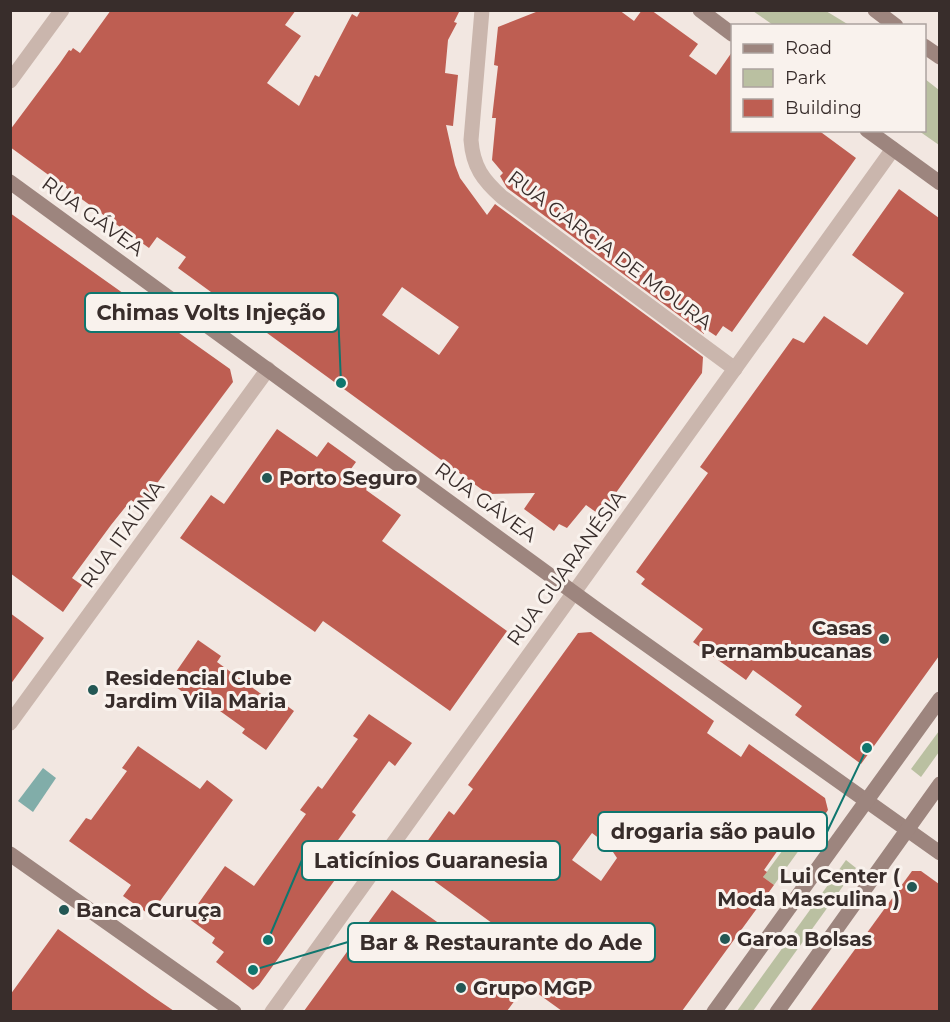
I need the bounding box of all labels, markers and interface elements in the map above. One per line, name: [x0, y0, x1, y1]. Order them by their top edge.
legend: [731, 24, 926, 132]
text: Road: [785, 37, 832, 59]
text: Park: [785, 67, 826, 89]
text: Building: [785, 97, 862, 119]
street label: RUA GARCIA DE MOURA: [503, 165, 717, 335]
street label: RUA GÁVEA: [37, 171, 149, 261]
callout: Chimas Volts Injeção: [85, 293, 338, 332]
text: Chimas Volts Injeção: [96, 300, 326, 325]
street label: RUA GÁVEA: [430, 457, 542, 547]
place label: Porto Seguro: [279, 466, 417, 490]
marker: Porto Seguro: [260, 471, 274, 485]
street label: RUA ITAÚNA: [75, 475, 169, 592]
street label: RUA GUARANÉSIA: [502, 485, 631, 650]
place label: Casas Pernambucanas: [701, 616, 872, 663]
marker: Casas Pernambucanas: [877, 632, 891, 646]
place label: Residencial Clube Jardim Vila Maria: [104, 666, 292, 713]
marker: Residencial Clube Jardim Vila Maria: [86, 683, 100, 697]
callout: drogaria são paulo: [598, 812, 827, 851]
text: drogaria são paulo: [611, 819, 816, 844]
callout: Laticínios Guaranesia: [302, 841, 560, 880]
text: Laticínios Guaranesia: [314, 848, 548, 873]
place label: Lui Center ( Moda Masculina ): [717, 864, 900, 911]
marker: Lui Center ( Moda Masculina ): [905, 880, 919, 894]
place label: Banca Curuça: [76, 898, 222, 922]
marker: Banca Curuça: [57, 903, 71, 917]
callout: Bar & Restaurante do Ade: [348, 923, 655, 962]
place label: Garoa Bolsas: [737, 927, 873, 951]
text: Bar & Restaurante do Ade: [360, 930, 642, 955]
marker: Garoa Bolsas: [718, 932, 732, 946]
place label: Grupo MGP: [473, 976, 593, 1000]
marker: Grupo MGP: [454, 981, 468, 995]

